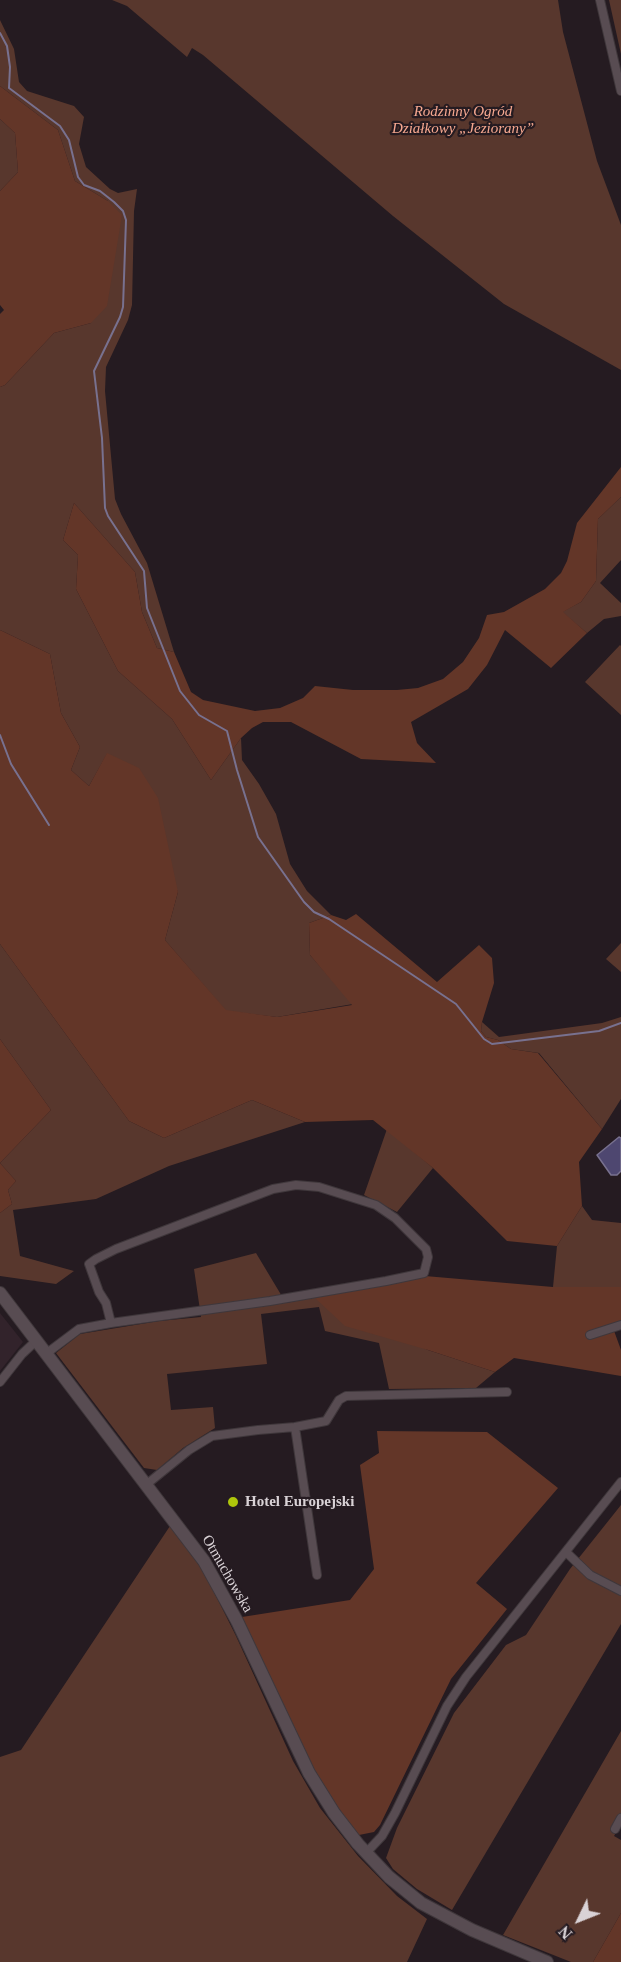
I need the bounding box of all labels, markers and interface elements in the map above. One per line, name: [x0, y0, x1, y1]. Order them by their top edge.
park label: Rodzinny Ogród Działkowy „Jeziorany”: [392, 103, 534, 138]
place label: Hotel Europejski: [245, 1493, 354, 1511]
marker: Hotel Europejski: [226, 1495, 240, 1509]
street label: Otmuchowska: [198, 1532, 256, 1616]
north arrow: [549, 1890, 609, 1950]
text: N: [555, 1923, 576, 1943]

